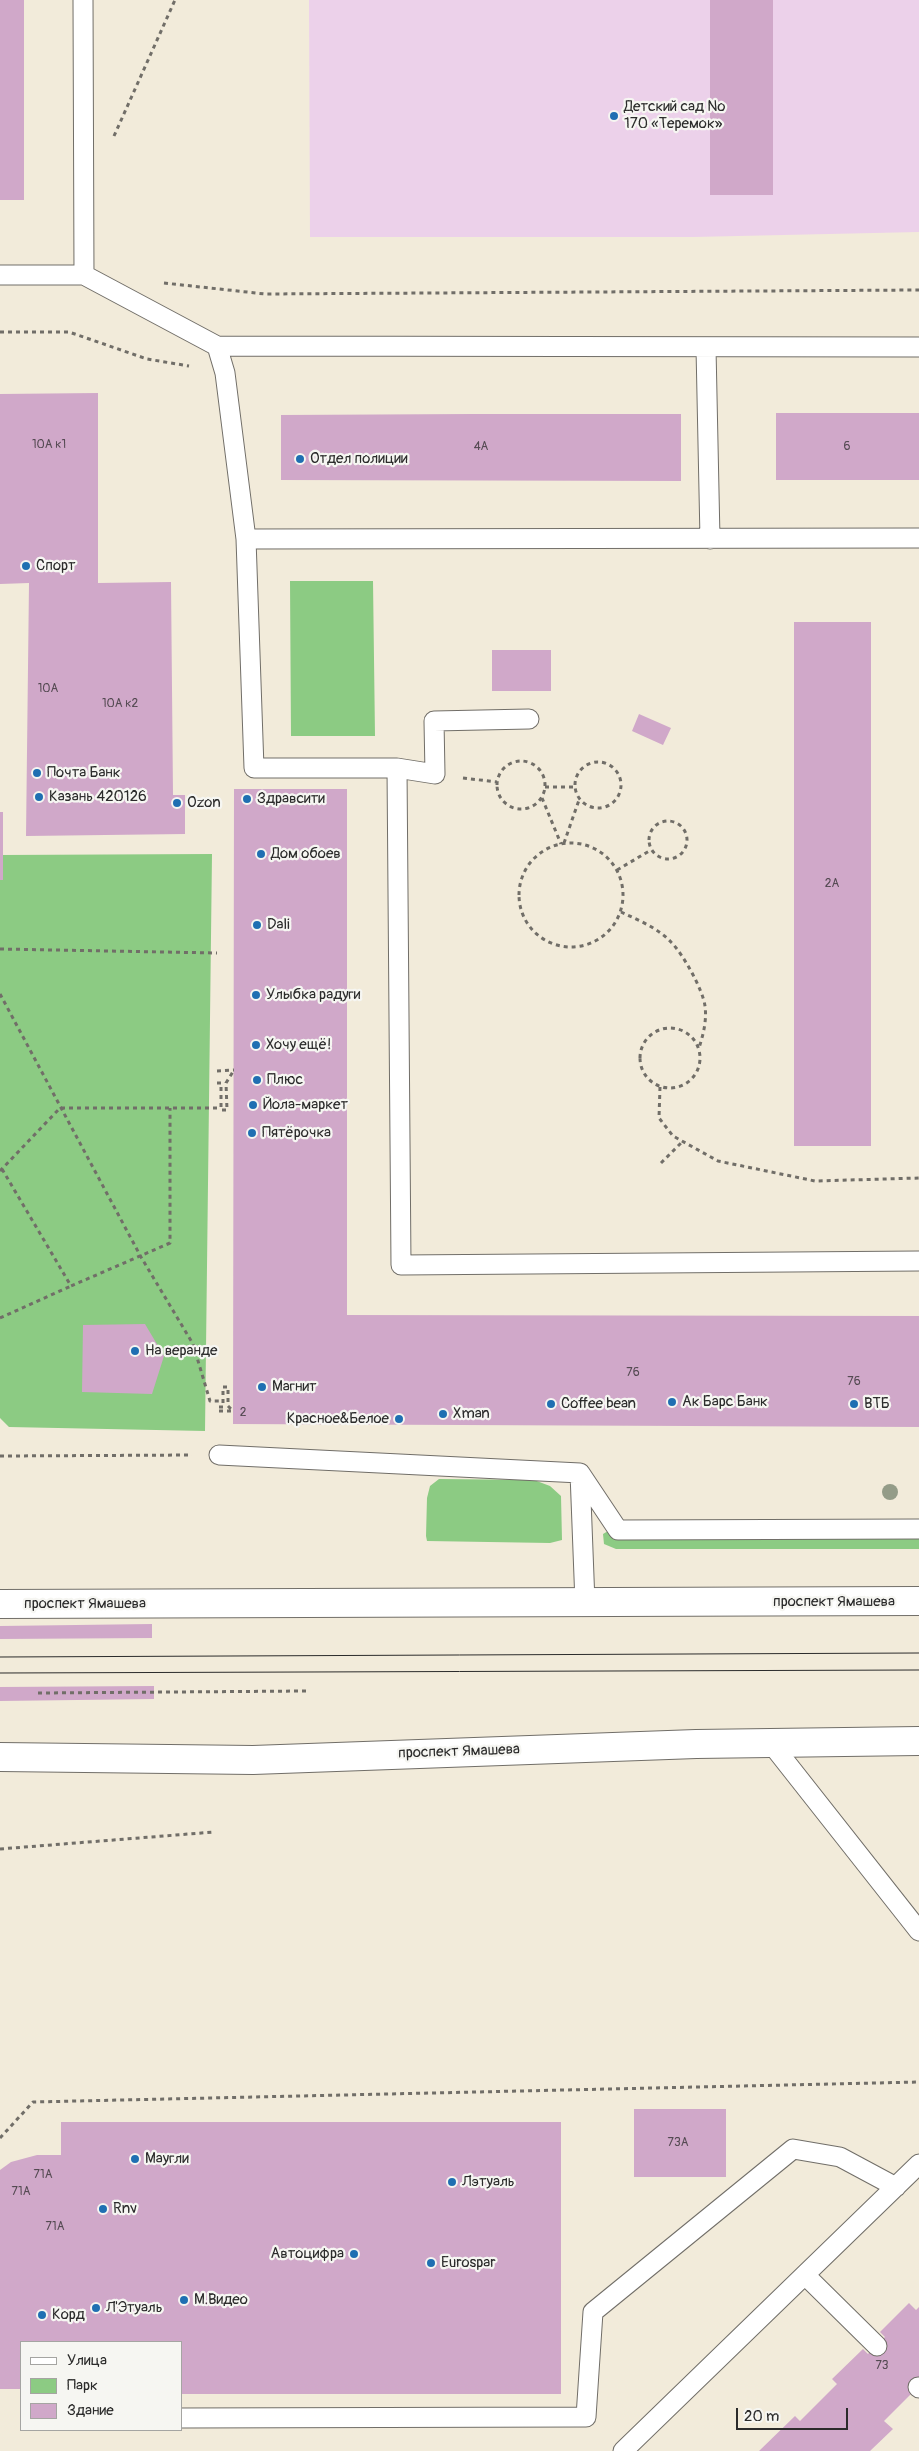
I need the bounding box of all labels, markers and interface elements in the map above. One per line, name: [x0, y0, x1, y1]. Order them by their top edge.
place label: Детский сад № 170 «Теремок»: [624, 98, 725, 133]
marker: Детский сад № 170 «Теремок»: [608, 110, 620, 122]
house number: 10А к1: [32, 438, 66, 452]
house number: 4А: [474, 440, 488, 454]
house number: 6: [844, 440, 850, 454]
place label: Отдел полиции: [310, 450, 408, 468]
marker: Отдел полиции: [294, 453, 306, 465]
place label: Спорт: [36, 557, 76, 575]
marker: Спорт: [20, 560, 32, 572]
house number: 10А: [38, 682, 58, 696]
house number: 10А к2: [102, 697, 138, 711]
place label: Почта Банк: [47, 764, 121, 782]
marker: Почта Банк: [31, 767, 43, 779]
place label: Казань 420126: [49, 788, 147, 806]
place label: Здравсити: [257, 790, 325, 808]
marker: Казань 420126: [33, 791, 45, 803]
marker: Здравсити: [241, 793, 253, 805]
place label: Ozon: [187, 794, 221, 812]
marker: Ozon: [171, 797, 183, 809]
place label: Дом обоев: [271, 845, 341, 863]
marker: Дом обоев: [255, 848, 267, 860]
house number: 2А: [825, 877, 839, 891]
place label: Dali: [267, 916, 290, 934]
marker: Dali: [251, 919, 263, 931]
place label: Улыбка радуги: [266, 986, 360, 1004]
marker: Улыбка радуги: [250, 989, 262, 1001]
place label: Хочу ещё!: [266, 1036, 331, 1054]
marker: Хочу ещё!: [250, 1039, 262, 1051]
place label: Плюс: [267, 1071, 303, 1089]
marker: Плюс: [251, 1074, 263, 1086]
place label: Йола-маркет: [263, 1096, 348, 1114]
marker: Йола-маркет: [247, 1099, 259, 1111]
place label: Пятёрочка: [262, 1124, 331, 1142]
marker: Пятёрочка: [246, 1127, 258, 1139]
place label: На веранде: [145, 1342, 217, 1360]
marker: На веранде: [129, 1345, 141, 1357]
house number: 76: [626, 1366, 640, 1380]
house number: 76: [847, 1375, 861, 1389]
place label: Магнит: [272, 1378, 317, 1396]
marker: Магнит: [256, 1381, 268, 1393]
place label: Ак Барс Банк: [682, 1393, 768, 1411]
place label: Coffee bean: [561, 1395, 636, 1413]
place label: ВТБ: [864, 1395, 890, 1413]
marker: Ак Барс Банк: [666, 1396, 678, 1408]
marker: Coffee bean: [545, 1398, 557, 1410]
marker: ВТБ: [848, 1398, 860, 1410]
place label: Xman: [453, 1405, 490, 1423]
house number: 2: [240, 1406, 246, 1420]
marker: Xman: [437, 1408, 449, 1420]
place label: Красное&Белое: [287, 1410, 389, 1428]
marker: Красное&Белое: [393, 1413, 405, 1425]
street label: проспект Ямашева: [773, 1593, 895, 1611]
street label: проспект Ямашева: [24, 1595, 146, 1613]
street label: проспект Ямашева: [398, 1741, 520, 1763]
house number: 73А: [668, 2136, 688, 2150]
place label: Маугли: [145, 2150, 189, 2168]
marker: Маугли: [129, 2153, 141, 2165]
house number: 71А: [34, 2168, 52, 2182]
place label: Лэтуаль: [462, 2173, 515, 2191]
marker: Лэтуаль: [446, 2176, 458, 2188]
house number: 71А: [12, 2185, 30, 2199]
place label: Rnv: [113, 2200, 137, 2218]
marker: Rnv: [97, 2203, 109, 2215]
house number: 71А: [46, 2220, 64, 2234]
place label: Автоцифра: [271, 2245, 344, 2263]
marker: Автоцифра: [348, 2248, 360, 2260]
place label: Eurospar: [441, 2254, 496, 2272]
marker: Eurospar: [425, 2257, 437, 2269]
place label: М.Видео: [194, 2291, 248, 2309]
marker: М.Видео: [178, 2294, 190, 2306]
place label: Л'Этуаль: [106, 2299, 163, 2317]
marker: Л'Этуаль: [90, 2302, 102, 2314]
place label: Корд: [52, 2306, 85, 2324]
marker: Корд: [36, 2309, 48, 2321]
legend: [20, 2341, 182, 2431]
text: Улица: [67, 2351, 107, 2370]
house number: 73: [875, 2359, 889, 2373]
text: Парк: [67, 2376, 98, 2395]
scale bar: [739, 2398, 852, 2430]
text: Здание: [67, 2401, 114, 2420]
text: 20 m: [744, 2407, 779, 2426]

